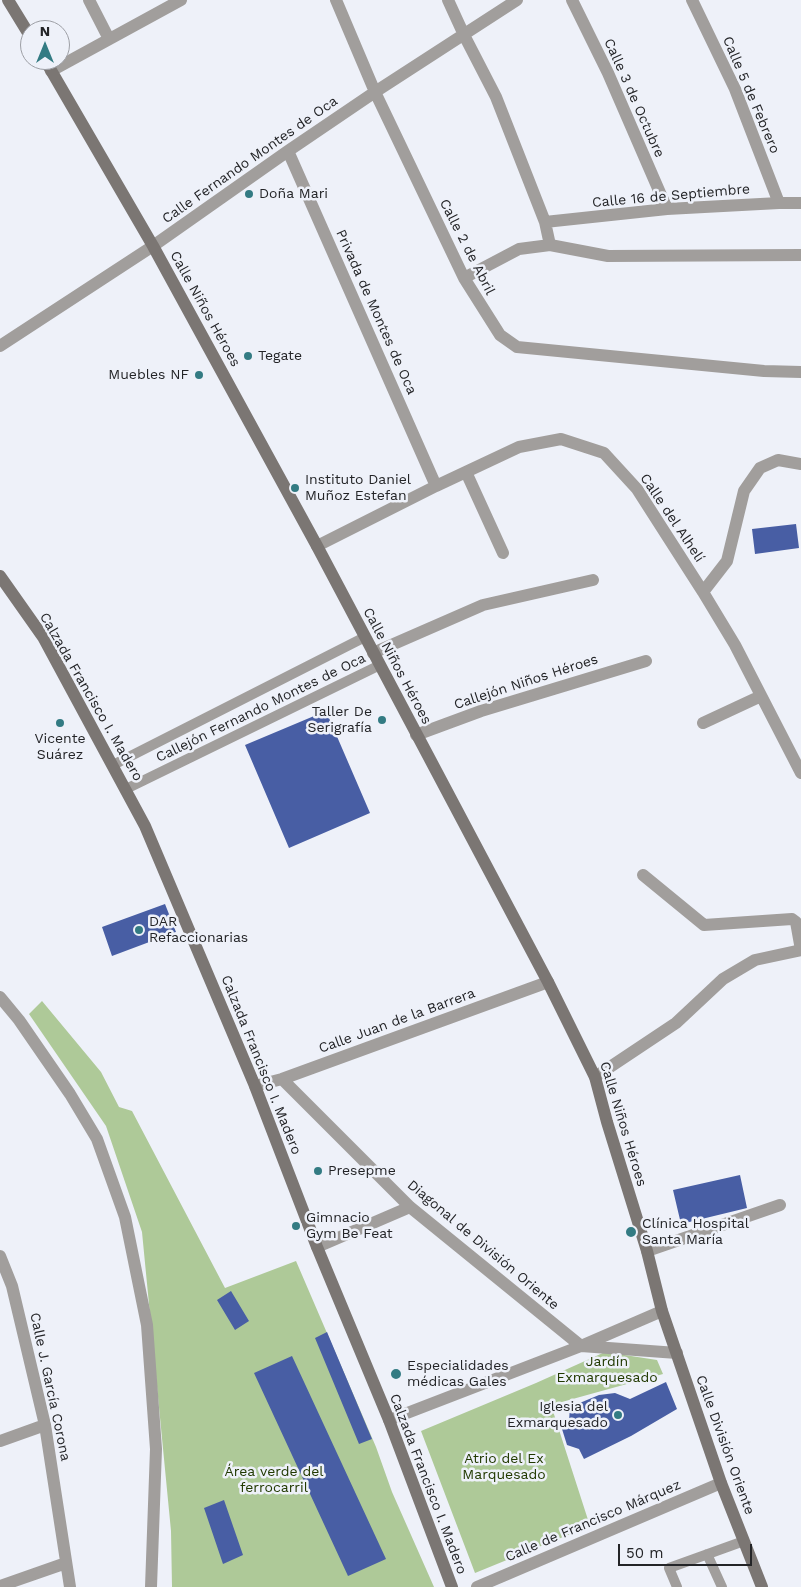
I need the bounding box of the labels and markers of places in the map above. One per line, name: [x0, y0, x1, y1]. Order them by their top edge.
place label: Doña Mari: [259, 186, 328, 202]
marker: Doña Mari: [243, 188, 255, 200]
place label: Tegate: [258, 348, 302, 364]
marker: Tegate: [242, 350, 254, 362]
place label: Muebles NF: [108, 367, 189, 383]
marker: Muebles NF: [193, 369, 205, 381]
place label: Instituto Daniel Muñoz Estefan: [305, 472, 411, 504]
marker: Instituto Daniel Muñoz Estefan: [289, 482, 301, 494]
place label: Taller De Serigrafía: [308, 704, 372, 736]
marker: Taller De Serigrafía: [376, 714, 388, 726]
marker: Vicente Suárez: [54, 717, 66, 729]
place label: Vicente Suárez: [34, 731, 86, 764]
place label: DAR Refaccionarias: [149, 914, 248, 946]
marker: DAR Refaccionarias: [133, 924, 145, 936]
place label: Presepme: [328, 1163, 396, 1179]
marker: Presepme: [312, 1165, 324, 1177]
place label: Gimnacio Gym Be Feat: [306, 1210, 393, 1242]
place label: Clínica Hospital Santa María: [642, 1216, 749, 1248]
marker: Gimnacio Gym Be Feat: [290, 1220, 302, 1232]
marker: Clínica Hospital Santa María: [624, 1225, 638, 1239]
place label: Especialidades médicas Gales: [407, 1358, 509, 1390]
marker: Especialidades médicas Gales: [389, 1367, 403, 1381]
place label: Iglesia del Exmarquesado: [507, 1399, 608, 1431]
marker: Iglesia del Exmarquesado: [612, 1409, 624, 1421]

